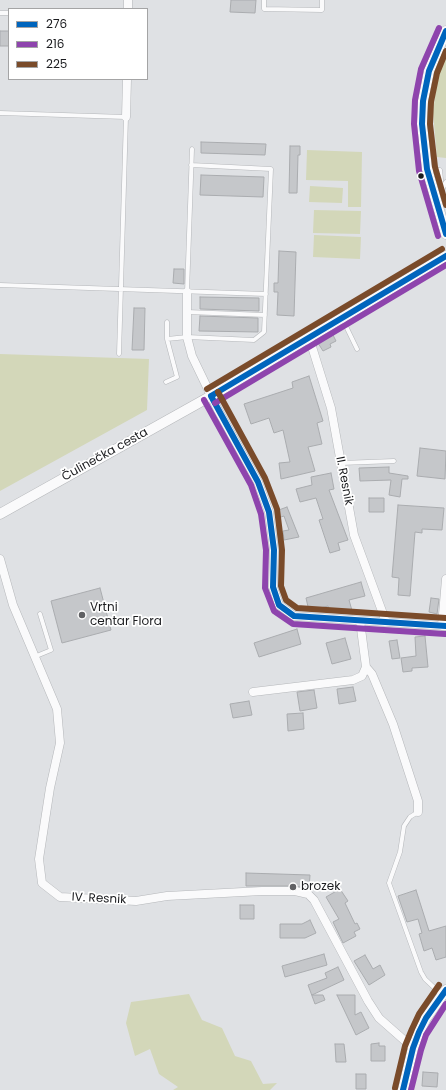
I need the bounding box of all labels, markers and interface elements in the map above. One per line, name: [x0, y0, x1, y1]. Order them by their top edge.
legend: [8, 8, 148, 80]
text: 276: [46, 15, 67, 32]
text: 216: [46, 35, 64, 52]
text: 225: [46, 55, 67, 72]
unlabelled marker: [416, 171, 426, 181]
street label: Čulinečka cesta: [59, 425, 151, 485]
street label: II. Resnik: [332, 455, 356, 507]
place label: Vrtni centar Flora: [90, 601, 162, 629]
marker: Vrtni centar Flora: [77, 610, 87, 620]
place label: brozek: [301, 880, 340, 894]
marker: brozek: [288, 882, 298, 892]
street label: IV. Resnik: [71, 890, 127, 908]

